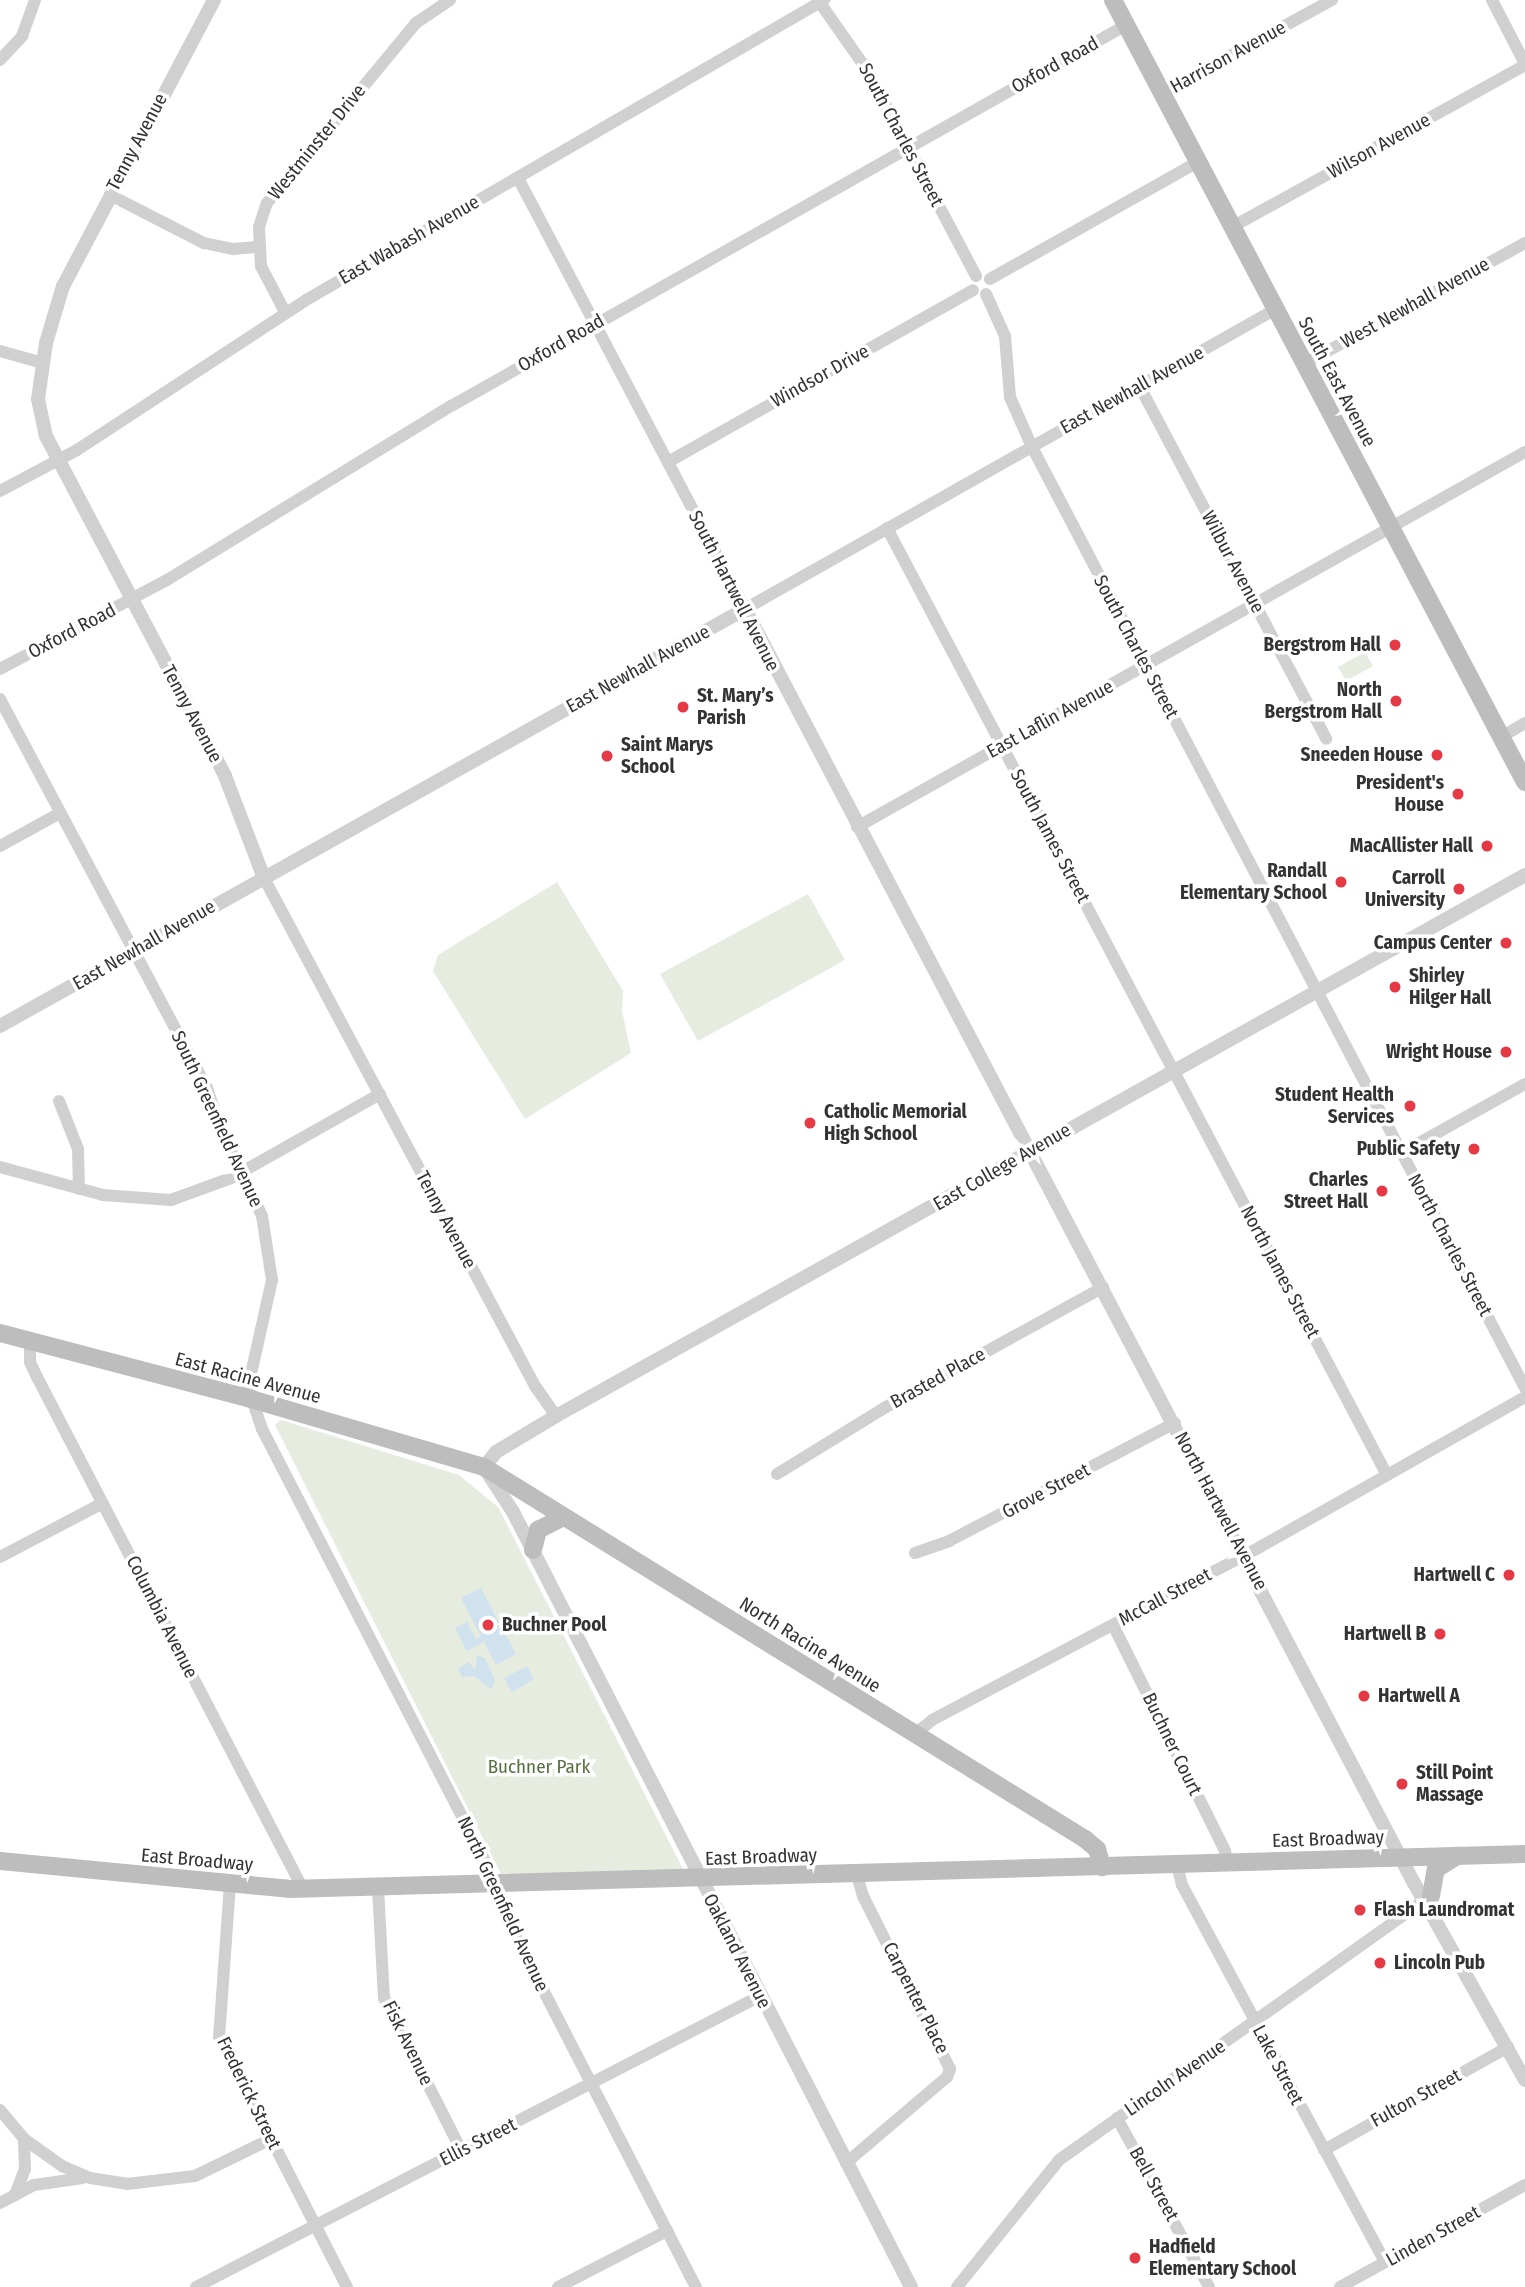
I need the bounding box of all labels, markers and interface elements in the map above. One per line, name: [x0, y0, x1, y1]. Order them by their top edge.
street label: Harrison Avenue: [1166, 16, 1290, 98]
street label: Oxford Road: [1008, 32, 1102, 98]
street label: South Charles Street: [854, 59, 948, 211]
street label: Westminster Drive: [263, 80, 371, 204]
street label: Tenny Avenue: [102, 89, 172, 195]
street label: Wilson Avenue: [1324, 108, 1434, 184]
street label: East Wabash Avenue: [335, 191, 483, 289]
street label: West Newhall Avenue: [1337, 253, 1493, 353]
street label: Oxford Road: [514, 309, 608, 377]
street label: South East Avenue: [1293, 313, 1381, 451]
street label: Windsor Drive: [767, 340, 873, 412]
street label: East Newhall Avenue: [1056, 341, 1208, 439]
street label: South Hartwell Avenue: [684, 507, 784, 675]
street label: Wilbur Avenue: [1197, 507, 1269, 617]
street label: South Charles Street: [1089, 571, 1183, 723]
street label: Oxford Road: [24, 598, 120, 664]
street label: East Newhall Avenue: [562, 620, 714, 718]
place label: Bergstrom Hall: [1264, 634, 1381, 656]
marker: Bergstrom Hall: [1387, 637, 1403, 653]
street label: Tenny Avenue: [157, 661, 227, 767]
street label: East Laflin Avenue: [983, 675, 1117, 763]
place label: North Bergstrom Hall: [1265, 679, 1382, 723]
place label: St. Mary’s Parish: [697, 685, 774, 729]
marker: North Bergstrom Hall: [1388, 693, 1404, 709]
marker: St. Mary’s Parish: [675, 699, 691, 715]
place label: Saint Marys School: [621, 734, 713, 778]
place label: Sneeden House: [1301, 744, 1423, 766]
marker: Sneeden House: [1429, 747, 1445, 763]
marker: Saint Marys School: [599, 748, 615, 764]
street label: South James Street: [1005, 765, 1095, 907]
place label: President's House: [1356, 772, 1444, 816]
marker: President's House: [1450, 786, 1466, 802]
place label: MacAllister Hall: [1350, 835, 1473, 857]
marker: MacAllister Hall: [1479, 838, 1495, 854]
place label: Randall Elementary School: [1180, 860, 1327, 904]
place label: Carroll University: [1365, 867, 1445, 911]
marker: Randall Elementary School: [1333, 874, 1349, 890]
marker: Carroll University: [1451, 881, 1467, 897]
street label: East Newhall Avenue: [69, 895, 219, 995]
place label: Campus Center: [1374, 932, 1492, 954]
marker: Campus Center: [1498, 935, 1514, 951]
place label: Shirley Hilger Hall: [1409, 965, 1491, 1009]
marker: Shirley Hilger Hall: [1387, 979, 1403, 995]
street label: South Greenfield Avenue: [166, 1027, 268, 1211]
place label: Wright House: [1386, 1041, 1492, 1063]
marker: Wright House: [1498, 1044, 1514, 1060]
place label: Student Health Services: [1275, 1084, 1394, 1128]
marker: Student Health Services: [1400, 1096, 1420, 1116]
place label: Catholic Memorial High School: [824, 1101, 967, 1145]
marker: Catholic Memorial High School: [802, 1115, 818, 1131]
street label: East College Avenue: [929, 1118, 1075, 1216]
place label: Public Safety: [1357, 1138, 1460, 1160]
marker: Public Safety: [1466, 1141, 1482, 1157]
street label: Tenny Avenue: [411, 1167, 481, 1273]
place label: Charles Street Hall: [1284, 1169, 1368, 1213]
street label: North Charles Street: [1403, 1170, 1497, 1320]
marker: Charles Street Hall: [1374, 1183, 1390, 1199]
street label: North James Street: [1236, 1202, 1324, 1342]
street label: Brasted Place: [887, 1343, 989, 1413]
street label: East Racine Avenue: [173, 1348, 323, 1408]
street label: North Hartwell Avenue: [1170, 1428, 1272, 1594]
street label: Grove Street: [998, 1458, 1094, 1524]
street label: Columbia Avenue: [121, 1552, 203, 1682]
street label: McCall Street: [1115, 1563, 1215, 1631]
place label: Hartwell C: [1414, 1564, 1495, 1586]
marker: Hartwell C: [1501, 1567, 1517, 1583]
street label: North Racine Avenue: [735, 1592, 885, 1698]
place label: Buchner Pool: [502, 1614, 606, 1636]
marker: Buchner Pool: [480, 1617, 496, 1633]
place label: Hartwell B: [1344, 1623, 1426, 1645]
marker: Hartwell B: [1432, 1626, 1448, 1642]
place label: Hartwell A: [1378, 1685, 1460, 1707]
marker: Hartwell A: [1356, 1688, 1372, 1704]
street label: Buchner Court: [1137, 1689, 1207, 1799]
park label: Buchner Park: [488, 1756, 590, 1778]
place label: Still Point Massage: [1416, 1762, 1493, 1806]
marker: Still Point Massage: [1394, 1776, 1410, 1792]
street label: North Greenfield Avenue: [452, 1813, 554, 1995]
street label: East Broadway: [1272, 1826, 1384, 1852]
street label: East Broadway: [140, 1844, 254, 1876]
street label: East Broadway: [705, 1844, 817, 1870]
street label: Oakland Avenue: [698, 1890, 776, 2012]
place label: Flash Laundromat: [1374, 1899, 1514, 1921]
marker: Flash Laundromat: [1352, 1902, 1368, 1918]
street label: Carpenter Place: [878, 1938, 954, 2058]
place label: Lincoln Pub: [1394, 1952, 1485, 1974]
marker: Lincoln Pub: [1372, 1955, 1388, 1971]
street label: Fisk Avenue: [378, 1997, 438, 2089]
street label: Lake Street: [1248, 2021, 1308, 2109]
street label: Frederick Street: [212, 2033, 286, 2153]
street label: Lincoln Avenue: [1120, 2035, 1230, 2121]
street label: Fulton Street: [1367, 2064, 1465, 2132]
street label: Ellis Street: [436, 2113, 520, 2171]
street label: Bell Street: [1124, 2143, 1184, 2225]
street label: Linden Street: [1382, 2201, 1484, 2271]
place label: Hadfield Elementary School: [1149, 2236, 1296, 2280]
marker: Hadfield Elementary School: [1127, 2250, 1143, 2266]

